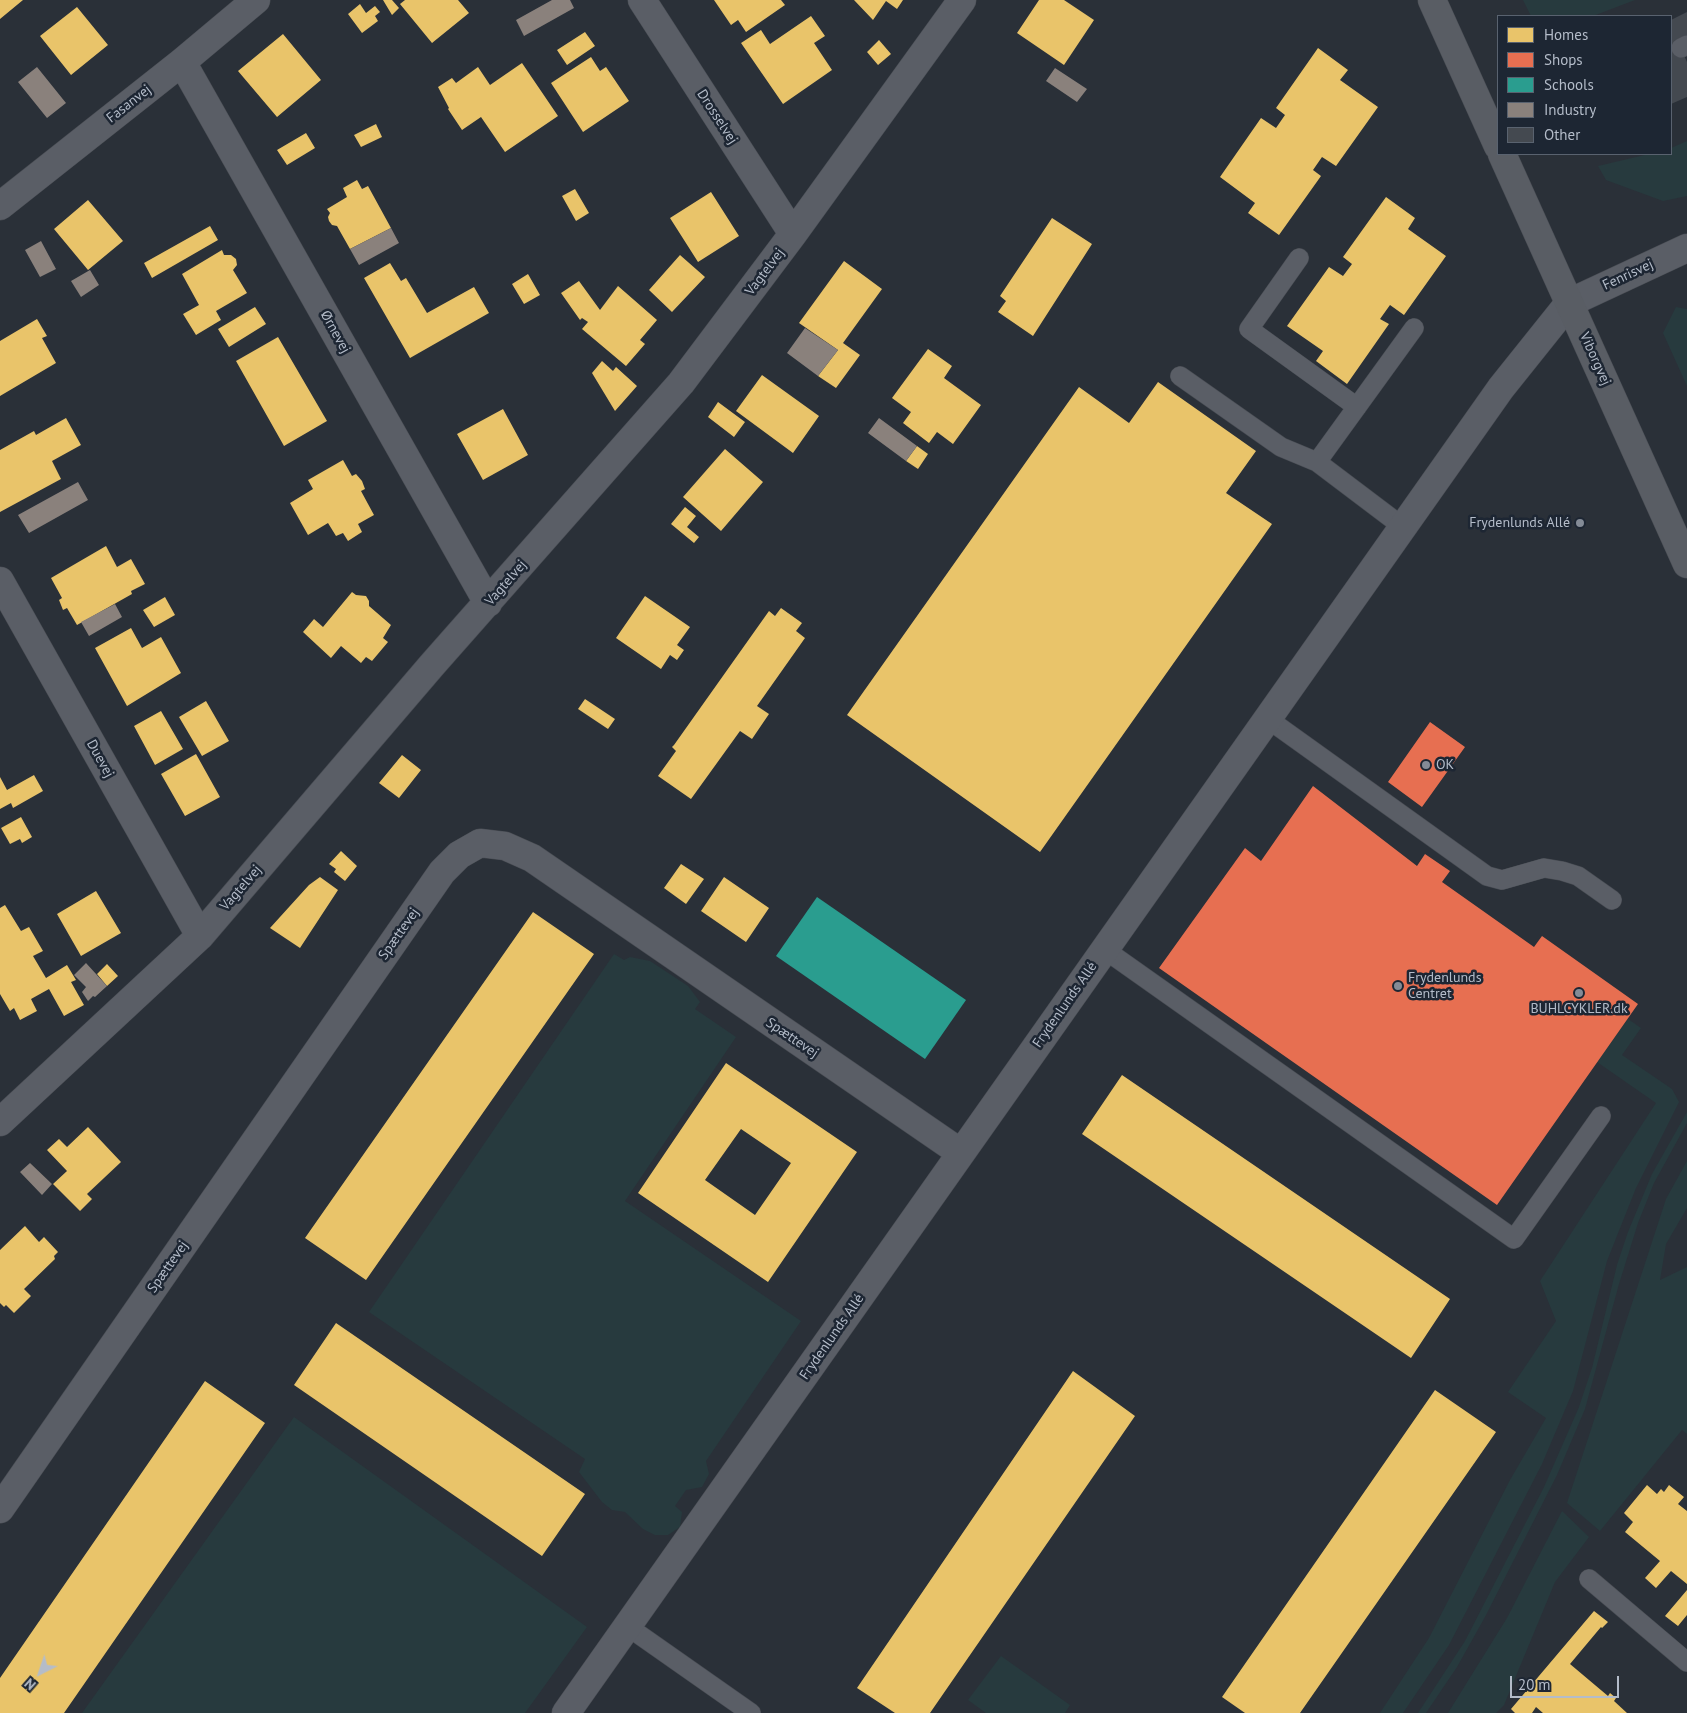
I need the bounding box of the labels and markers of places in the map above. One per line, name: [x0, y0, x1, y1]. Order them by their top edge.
place label: Frydenlunds Allé: [1469, 515, 1570, 531]
marker: Frydenlunds Allé: [1574, 517, 1586, 529]
place label: OK: [1436, 757, 1454, 773]
marker: OK: [1420, 759, 1432, 771]
place label: Frydenlunds Centret: [1408, 970, 1482, 1002]
marker: Frydenlunds Centret: [1392, 980, 1404, 992]
marker: BUHLCYKLER.dk: [1573, 987, 1585, 999]
place label: BUHLCYKLER.dk: [1530, 1001, 1628, 1017]

